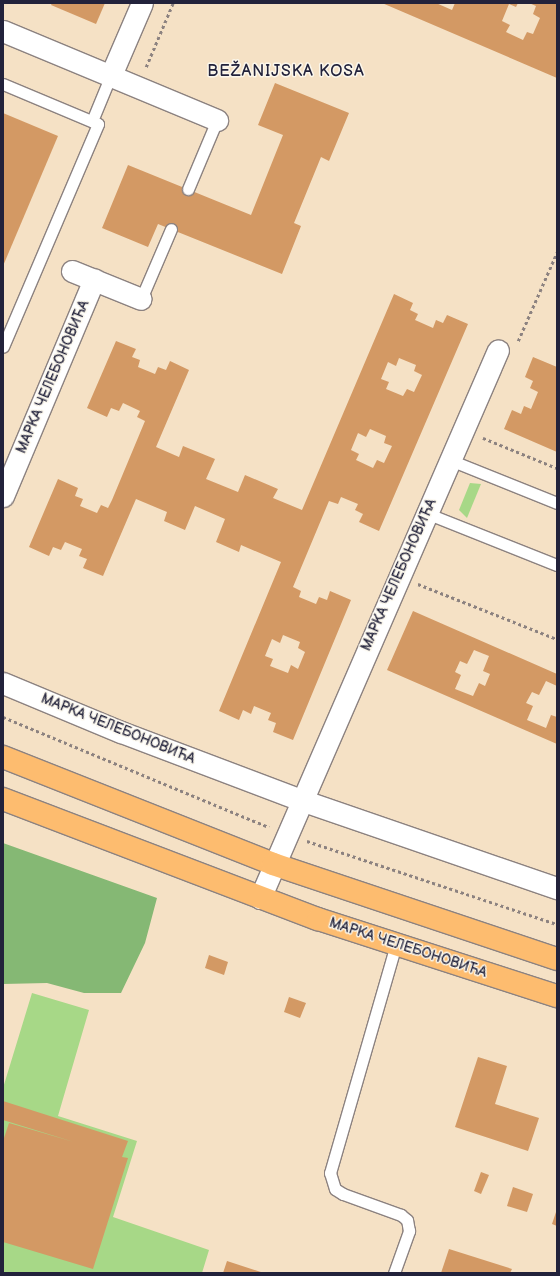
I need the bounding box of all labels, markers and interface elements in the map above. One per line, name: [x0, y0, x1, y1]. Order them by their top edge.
district label: BEŽANIJSKA KOSA: [207, 62, 365, 82]
street label: МАРКА ЧЕЛЕБОНОВИЋА: [13, 298, 93, 456]
street label: МАРКА ЧЕЛЕБОНОВИЋА: [358, 496, 440, 654]
street label: МАРКА ЧЕЛЕБОНОВИЋА: [38, 690, 198, 768]
street label: МАРКА ЧЕЛЕБОНОВИЋА: [327, 915, 489, 981]

